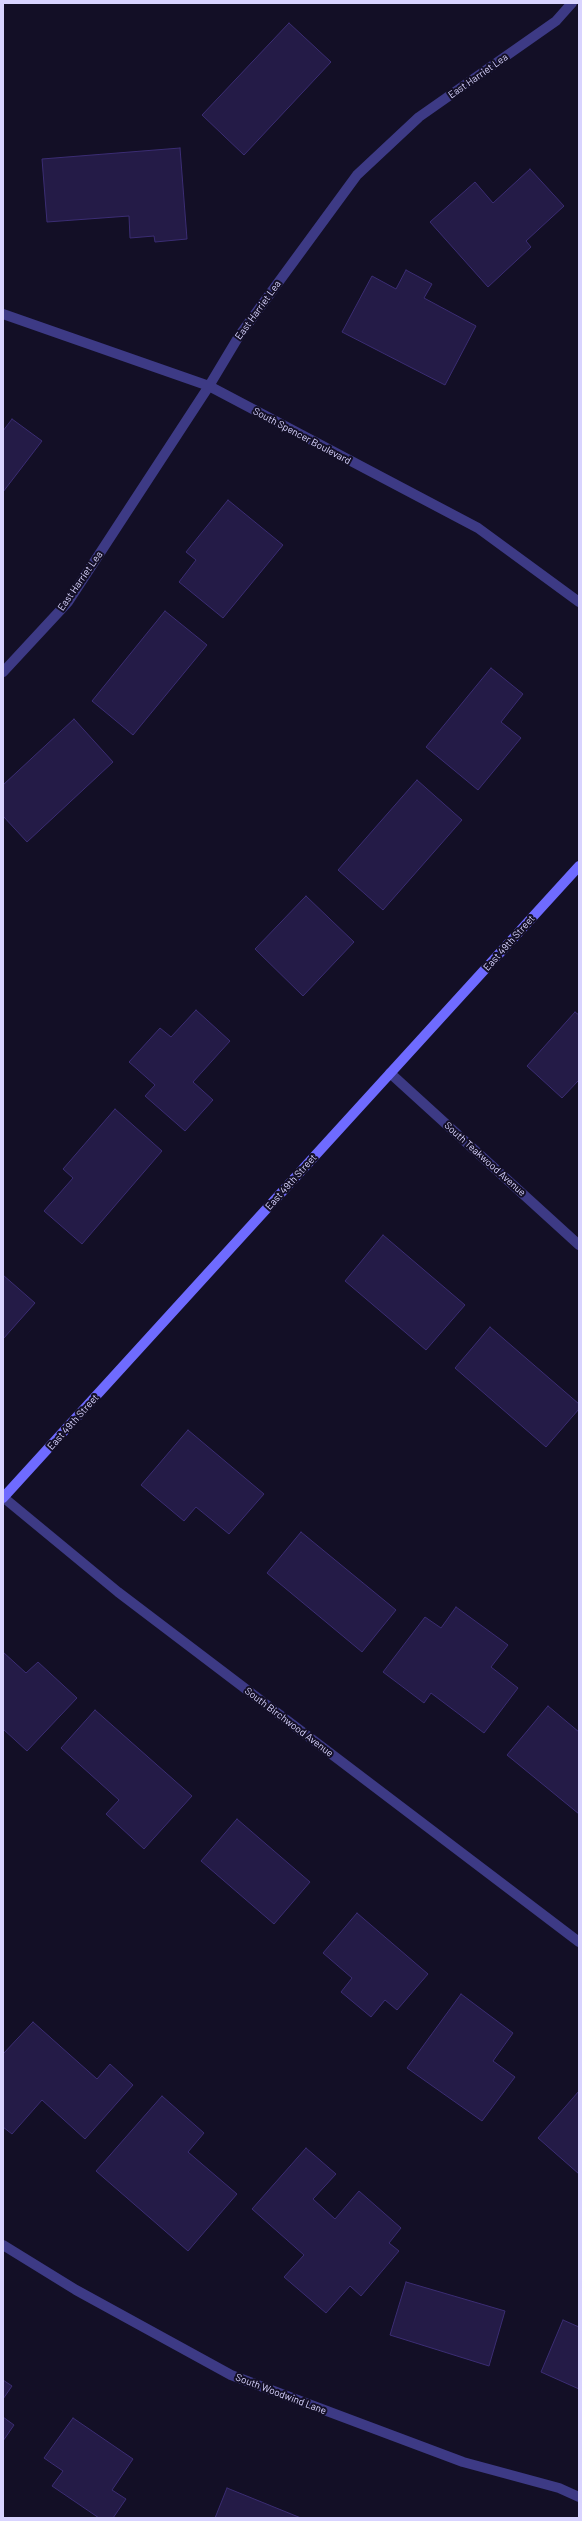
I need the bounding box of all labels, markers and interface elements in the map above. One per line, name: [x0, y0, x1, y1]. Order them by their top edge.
street label: East Harriet Lea: [446, 51, 510, 101]
street label: East Harriet Lea: [233, 278, 283, 342]
street label: South Spencer Boulevard: [251, 405, 353, 467]
street label: East Harriet Lea: [55, 549, 105, 613]
street label: East 49th Street: [481, 913, 537, 973]
street label: South Teakwood Avenue: [442, 1119, 528, 1199]
street label: East 49th Street: [263, 1152, 319, 1212]
street label: East 49th Street: [45, 1392, 101, 1452]
street label: South Birchwood Avenue: [242, 1685, 336, 1759]
street label: South Woodwind Lane: [234, 2371, 328, 2417]

